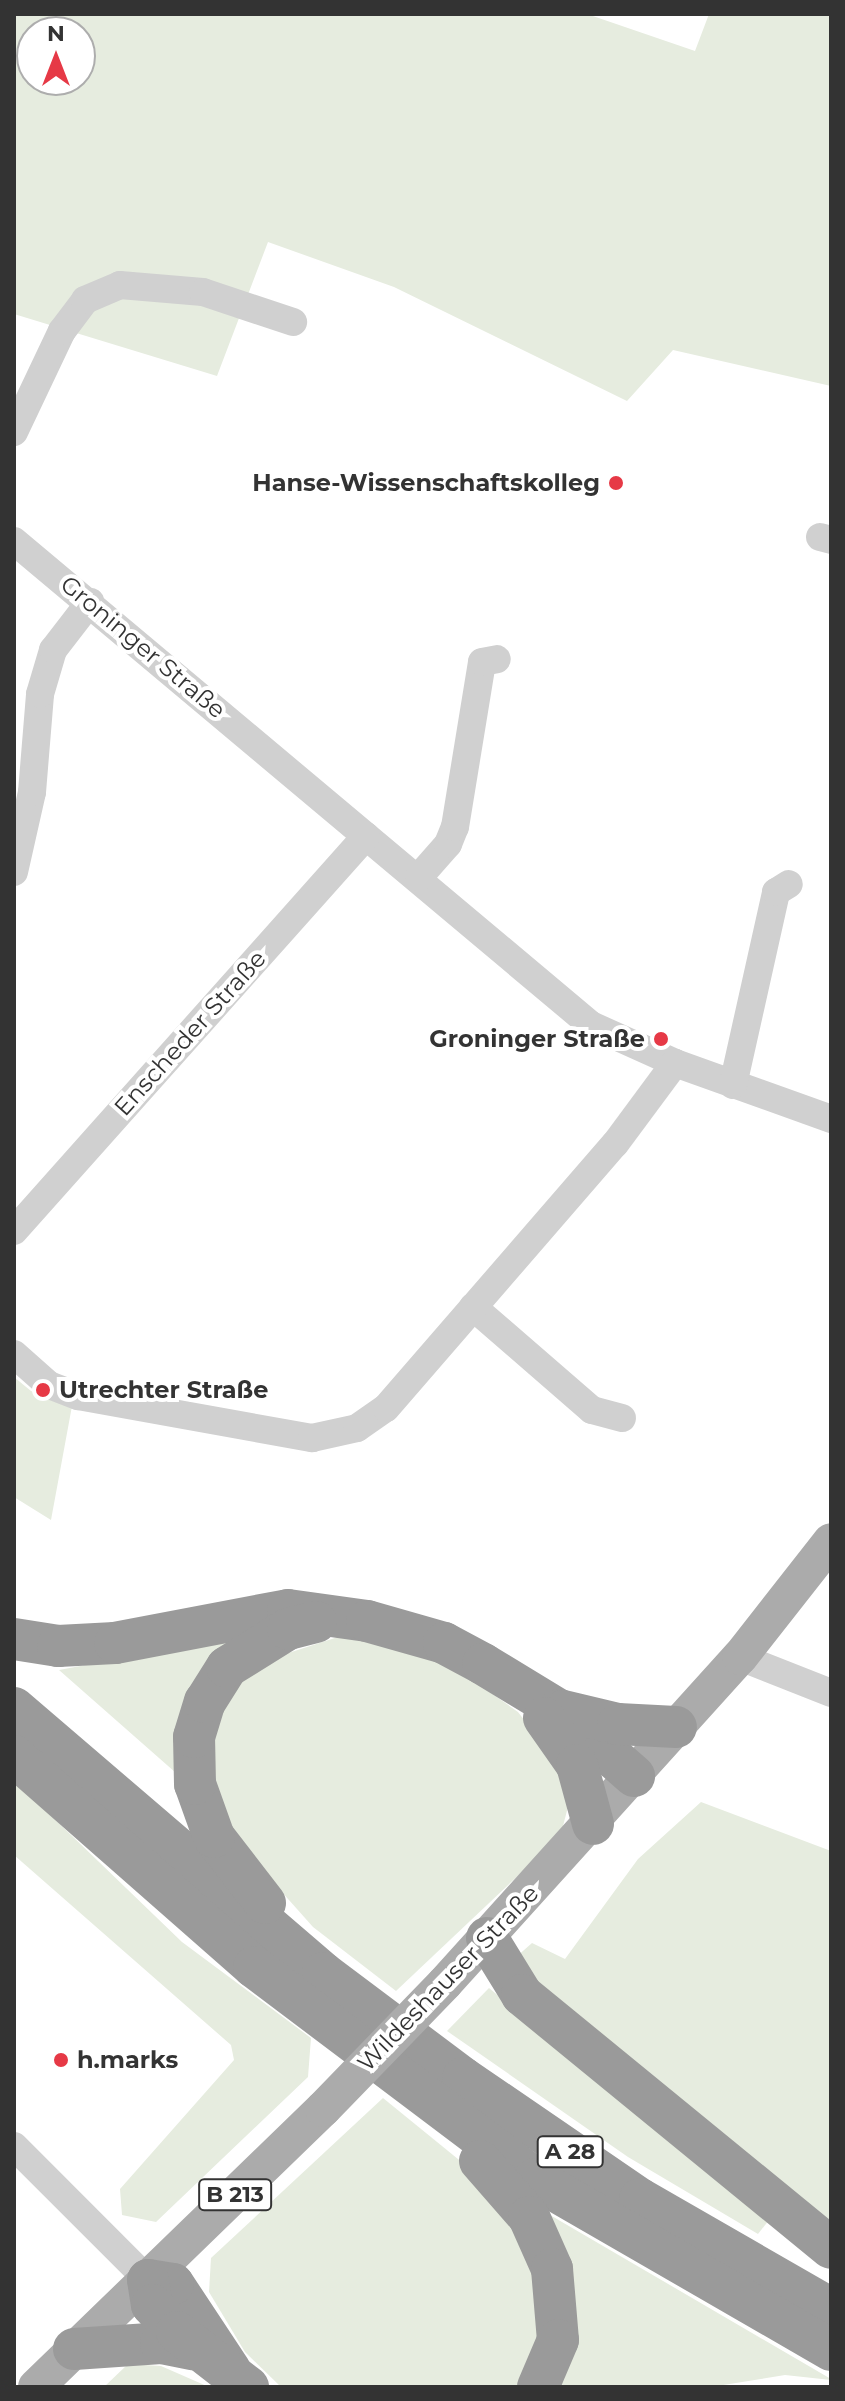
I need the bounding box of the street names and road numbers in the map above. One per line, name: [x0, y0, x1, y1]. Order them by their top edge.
street label: Groninger Straße: [55, 570, 231, 724]
street label: Enscheder Straße: [108, 944, 272, 1122]
street label: Wildeshauser Straße: [351, 1879, 545, 2077]
road number: A 28: [536, 2134, 604, 2170]
road number: B 213: [197, 2177, 273, 2213]

